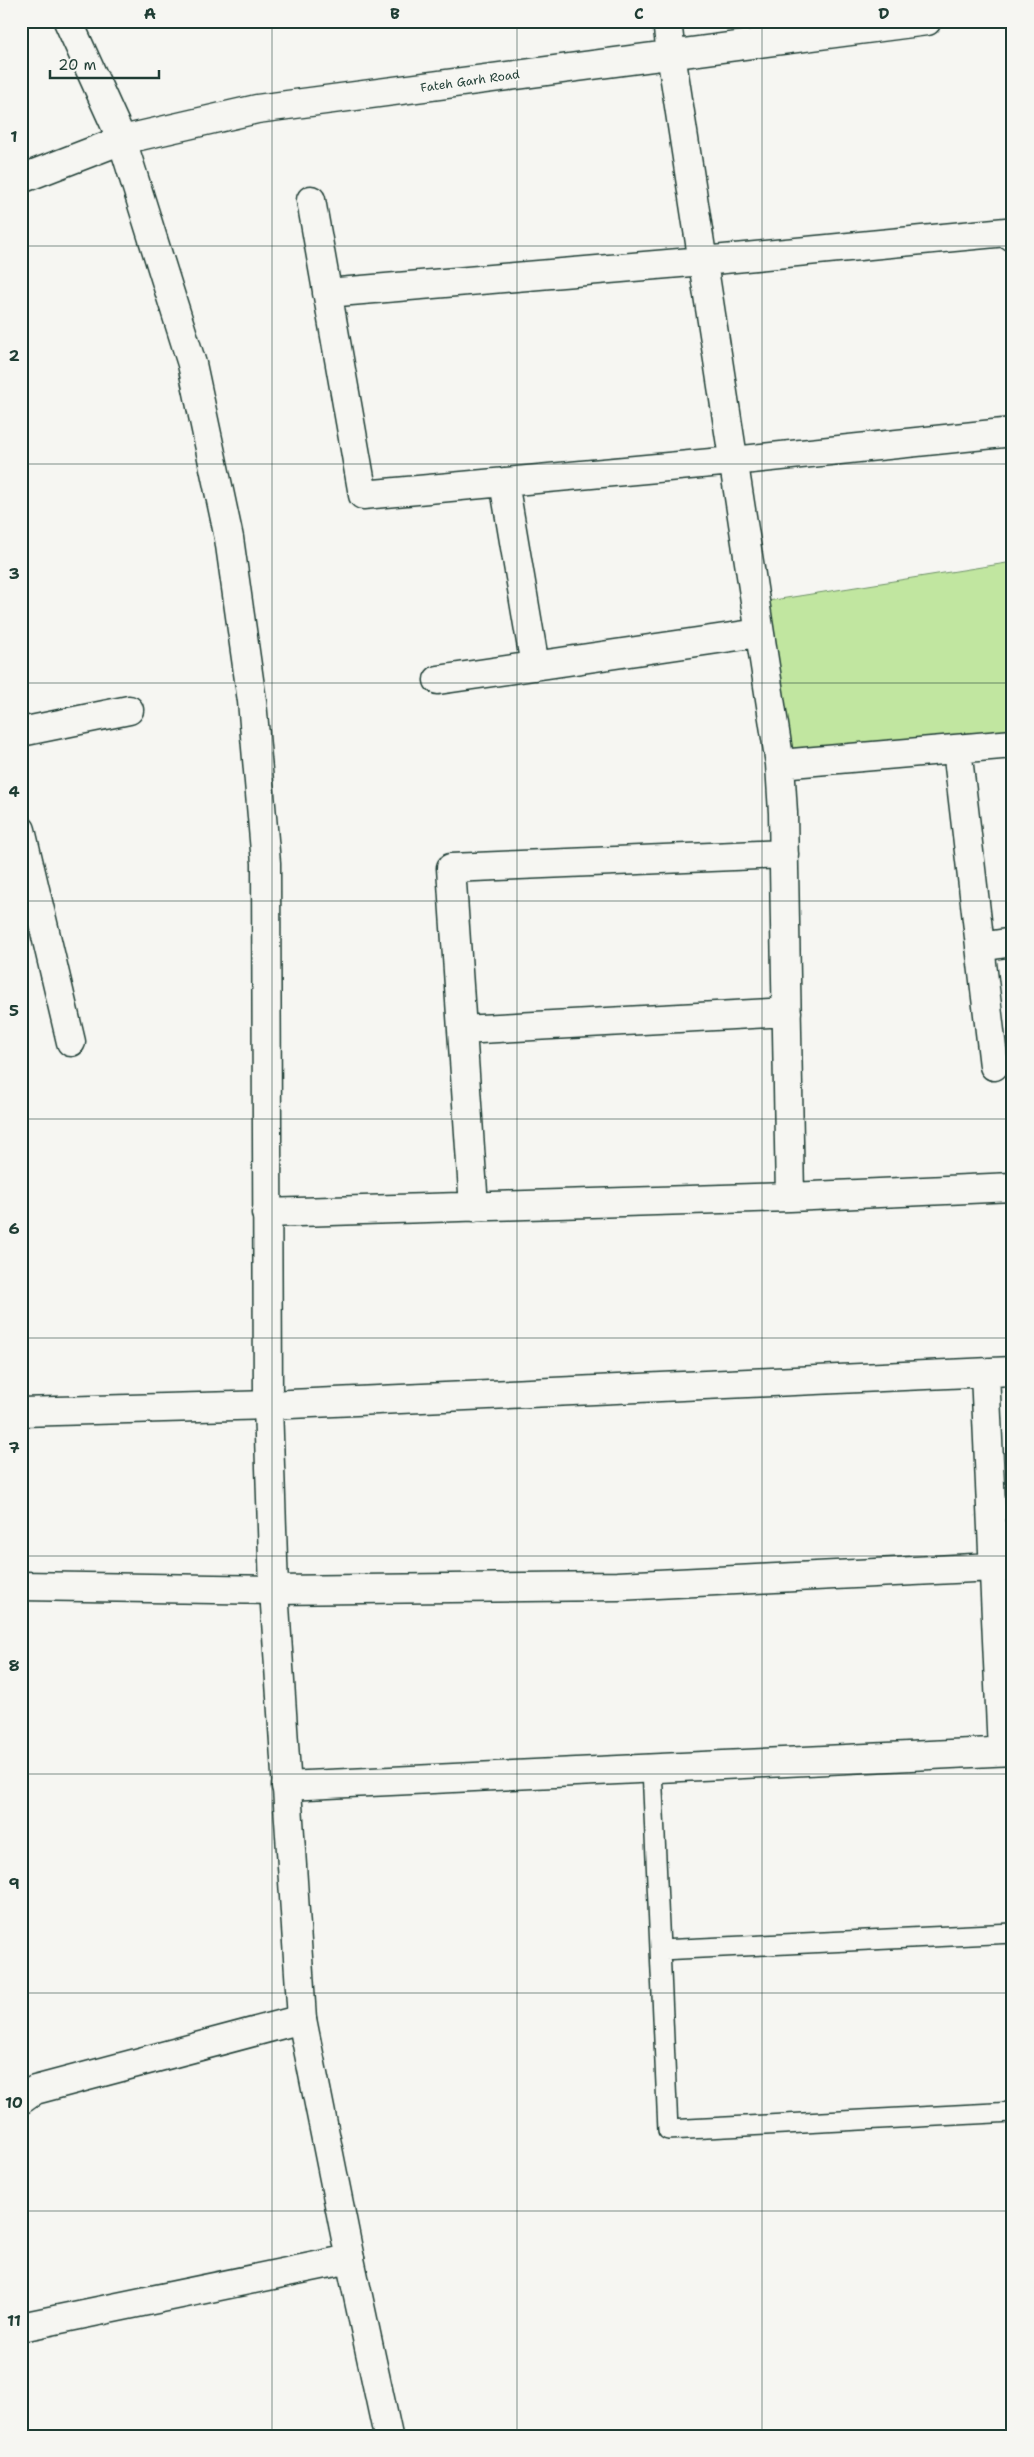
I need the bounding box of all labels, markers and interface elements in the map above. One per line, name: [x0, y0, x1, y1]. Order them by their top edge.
text: A: [144, 3, 156, 24]
text: B: [390, 3, 400, 24]
text: C: [634, 3, 644, 24]
text: D: [878, 3, 890, 24]
scale bar: [50, 48, 159, 80]
text: 20 m: [58, 55, 97, 75]
street label: Fateh Garh Road: [419, 66, 521, 96]
text: 1: [10, 126, 18, 147]
text: 2: [8, 345, 20, 366]
text: 3: [8, 563, 20, 584]
text: 4: [8, 781, 20, 802]
text: 5: [9, 1000, 19, 1021]
text: 6: [8, 1218, 20, 1239]
text: 7: [8, 1437, 20, 1458]
text: 8: [8, 1655, 20, 1676]
text: 9: [8, 1873, 20, 1894]
text: 10: [5, 2092, 23, 2113]
text: 11: [7, 2310, 21, 2331]

